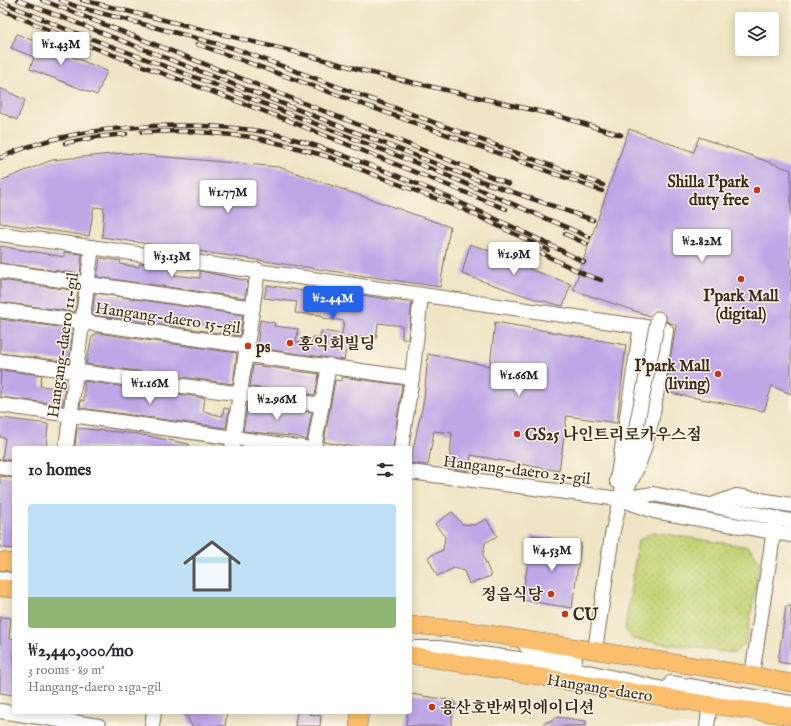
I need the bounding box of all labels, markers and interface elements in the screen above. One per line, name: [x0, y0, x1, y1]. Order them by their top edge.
map controls: [735, 12, 779, 56]
button: layers: [735, 12, 779, 56]
pin: ₩1.43M: [28, 32, 94, 66]
text: ₩1.43M: [42, 36, 80, 53]
place label: Shilla I'park duty free: [668, 173, 750, 211]
pin: ₩1.77M: [195, 180, 261, 214]
text: ₩1.77M: [209, 184, 248, 201]
marker: Shilla I'park duty free: [752, 185, 762, 195]
pin: ₩2.82M: [669, 229, 735, 263]
text: ₩2.82M: [682, 233, 722, 250]
pin: ₩1.9M: [486, 242, 542, 276]
pin: ₩3.13M: [139, 244, 205, 278]
text: ₩1.9M: [497, 246, 531, 263]
text: ₩3.13M: [153, 248, 191, 265]
street label: Hangang-daero 11-gil: [44, 271, 84, 419]
marker: I'park Mall (digital): [736, 274, 746, 284]
pin: ₩2.44M: [300, 286, 366, 320]
place label: I'park Mall (digital): [703, 287, 779, 325]
text: ₩2.44M: [312, 290, 354, 307]
street label: Hangang-daero 15-gil: [94, 299, 242, 339]
place label: 홍익회빌딩: [298, 334, 375, 355]
place label: ps: [255, 338, 271, 358]
marker: 홍익회빌딩: [285, 338, 295, 348]
marker: ps: [243, 341, 253, 351]
place label: I'park Mall (living): [635, 357, 711, 395]
pin: ₩1.66M: [486, 363, 552, 397]
text: ₩1.66M: [500, 367, 538, 384]
marker: I'park Mall (living): [713, 369, 723, 379]
pin: ₩1.16M: [117, 371, 183, 405]
text: ₩1.16M: [131, 375, 169, 392]
pin: ₩2.96M: [244, 387, 310, 421]
text: ₩2.96M: [257, 391, 297, 408]
place label: GS25 나인트리로카우스점: [525, 425, 702, 446]
marker: GS25 나인트리로카우스점: [512, 429, 522, 439]
street label: Hangang-daero 23-gil: [442, 452, 592, 490]
icon: filters: [374, 459, 396, 481]
text: 10 homes: [28, 460, 91, 481]
icon: home: [176, 530, 248, 602]
pin: ₩4.53M: [519, 538, 585, 572]
text: ₩4.53M: [533, 542, 571, 559]
place label: 정읍식당: [481, 585, 544, 606]
marker: 정읍식당: [546, 589, 556, 599]
place label: CU: [573, 606, 598, 626]
marker: CU: [560, 609, 570, 619]
text: ₩2,440,000/mo: [28, 641, 134, 662]
text: 3 rooms · 89 m²: [28, 662, 105, 679]
street label: Hangang-daero: [545, 671, 654, 707]
text: Hangang-daero 21ga-gil: [28, 679, 161, 696]
place label: 용산호반써밋에이디션: [440, 698, 595, 719]
marker: 용산호반써밋에이디션: [427, 702, 437, 712]

